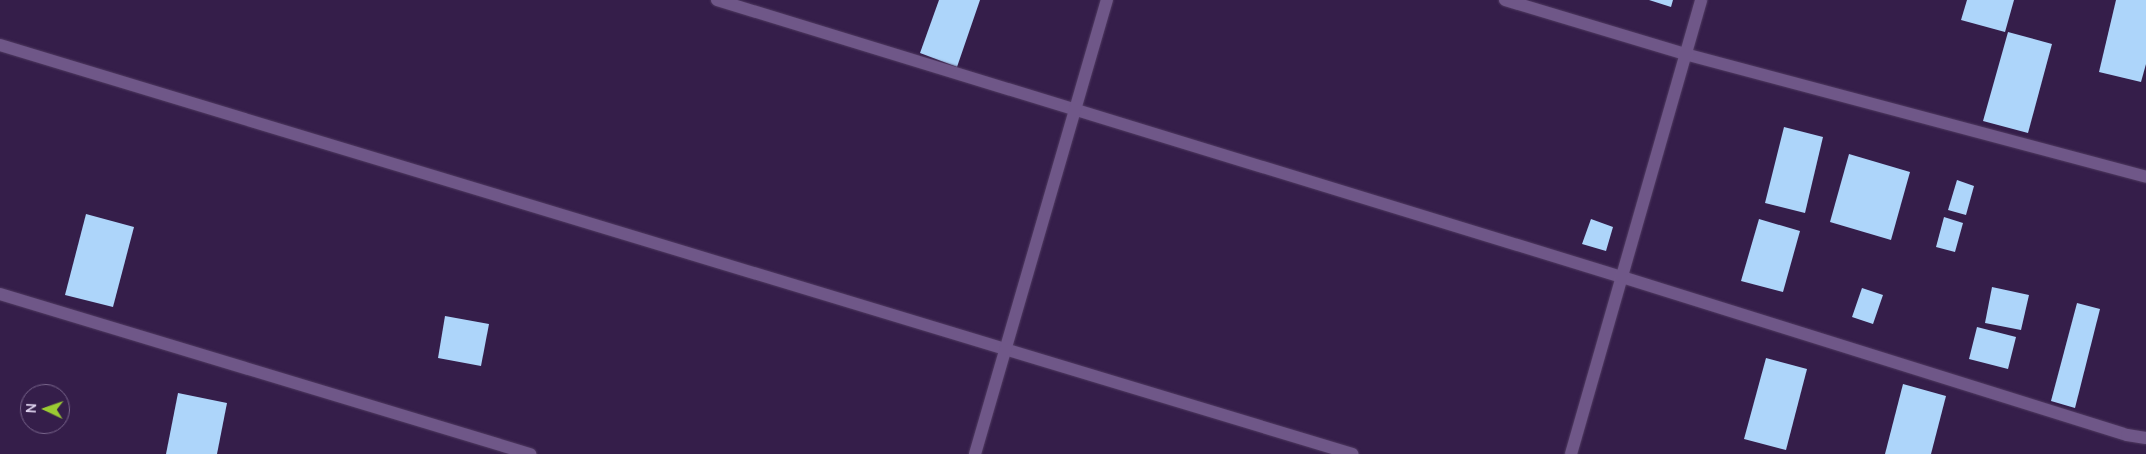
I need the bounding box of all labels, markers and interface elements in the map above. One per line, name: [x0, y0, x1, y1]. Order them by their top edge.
north arrow: [20, 384, 70, 434]
text: N: [21, 403, 40, 414]

